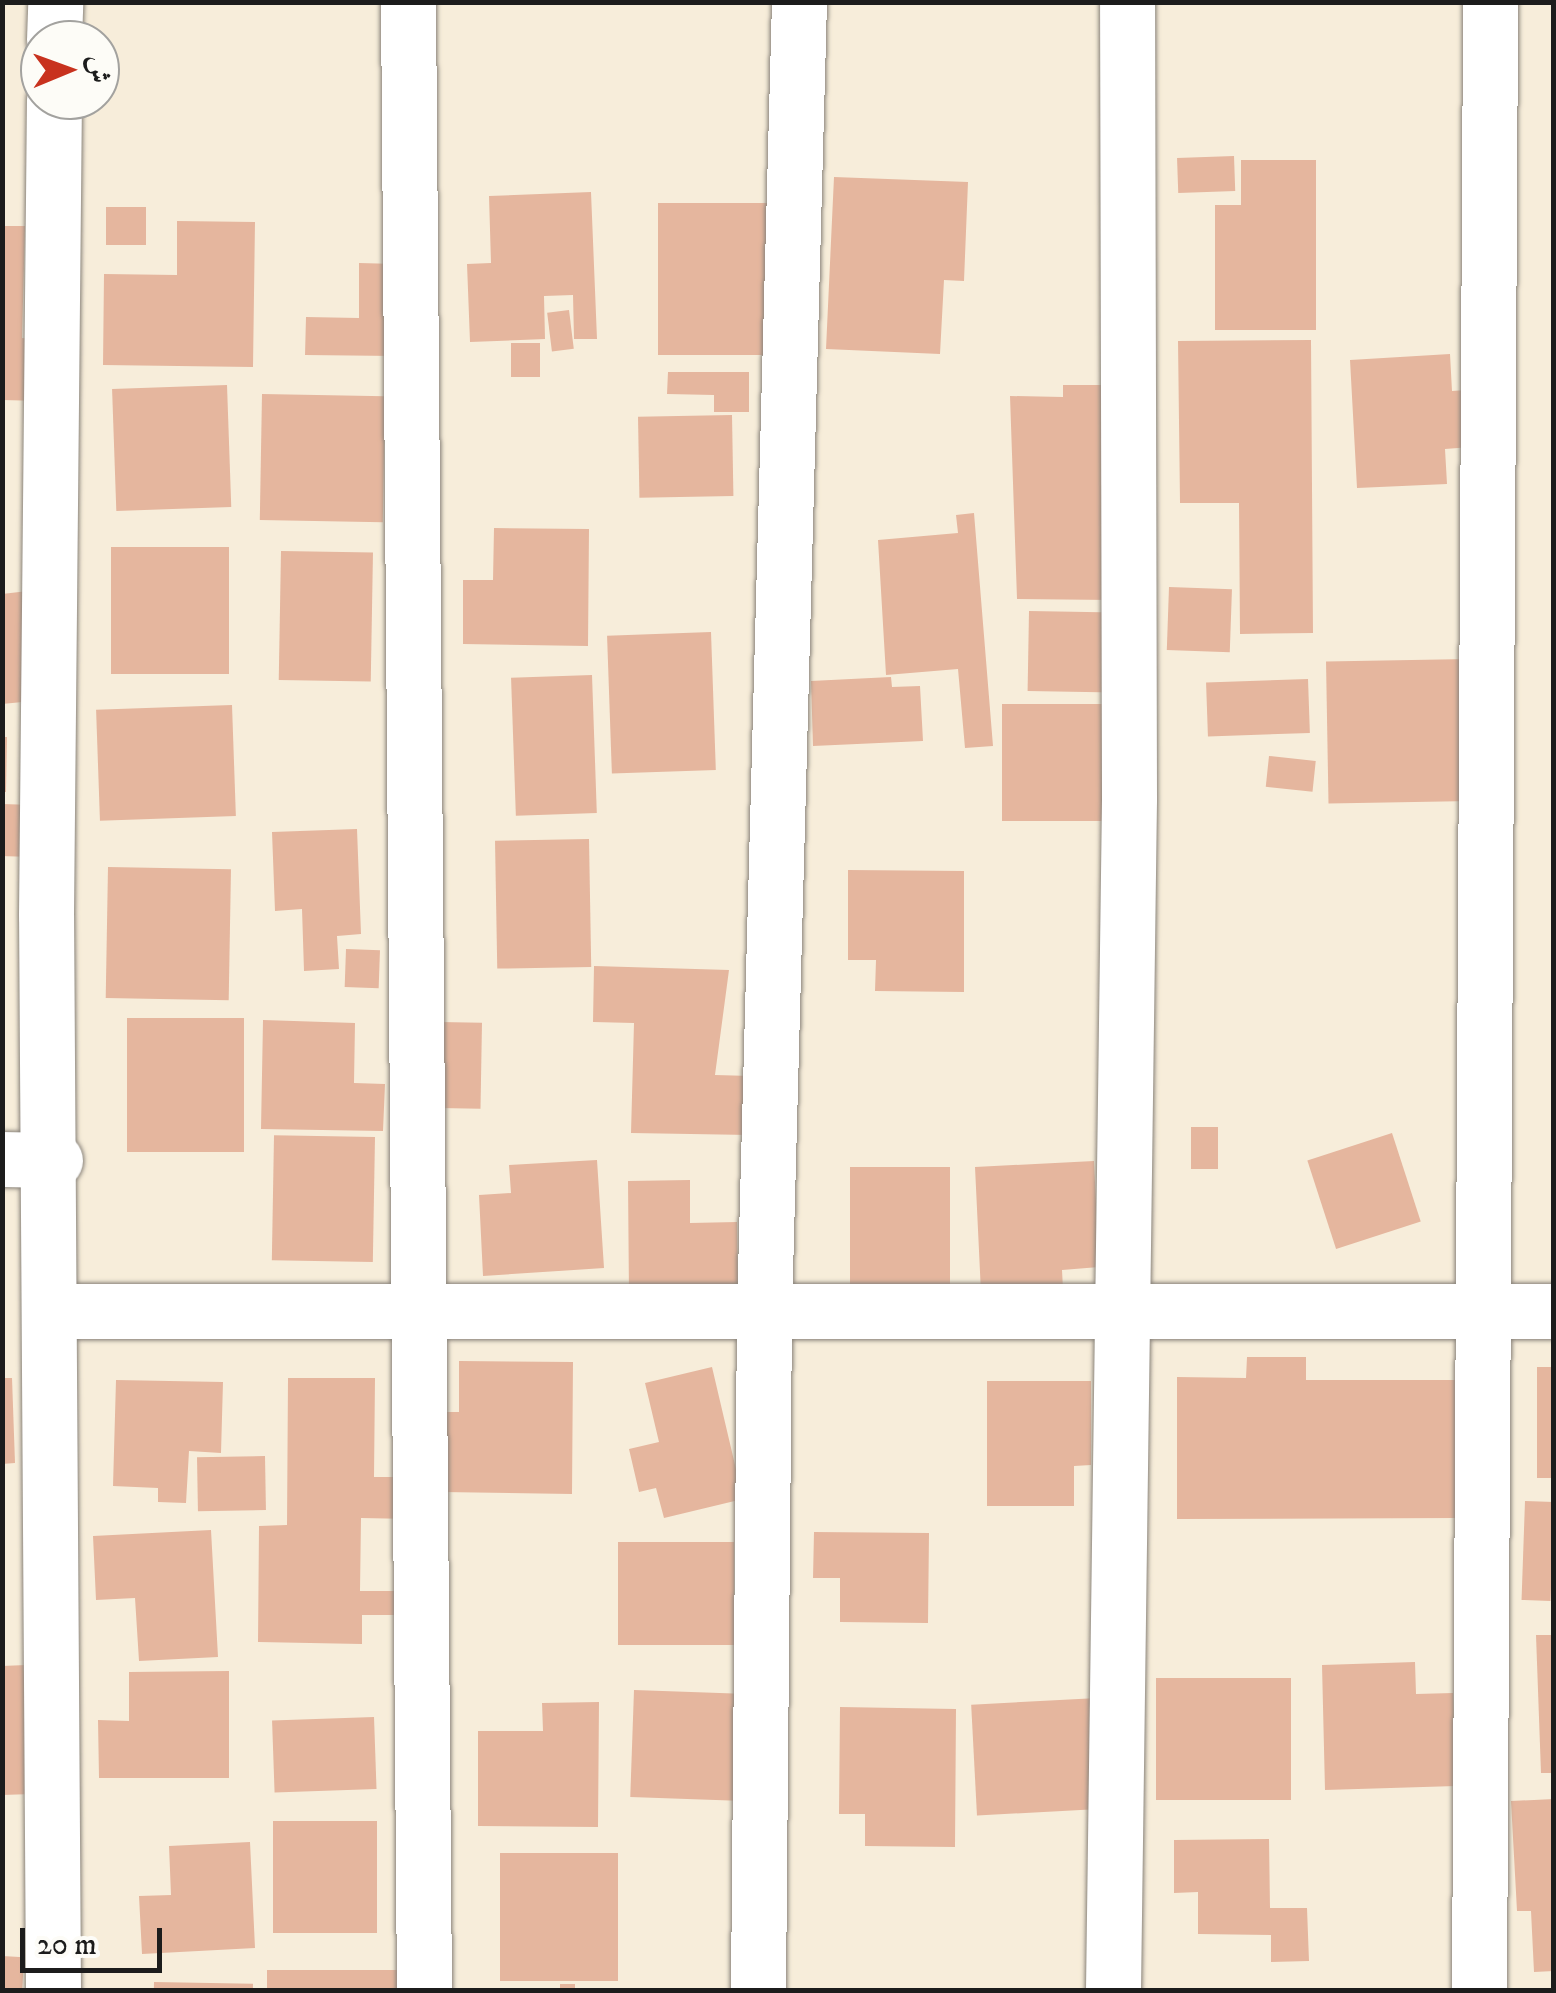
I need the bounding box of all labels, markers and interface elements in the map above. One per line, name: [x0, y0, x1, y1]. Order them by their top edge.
north arrow: [20, 20, 120, 120]
text: ش: [81, 55, 116, 84]
scale bar: [25, 1908, 168, 1970]
text: 20 m: [37, 1927, 97, 1964]

